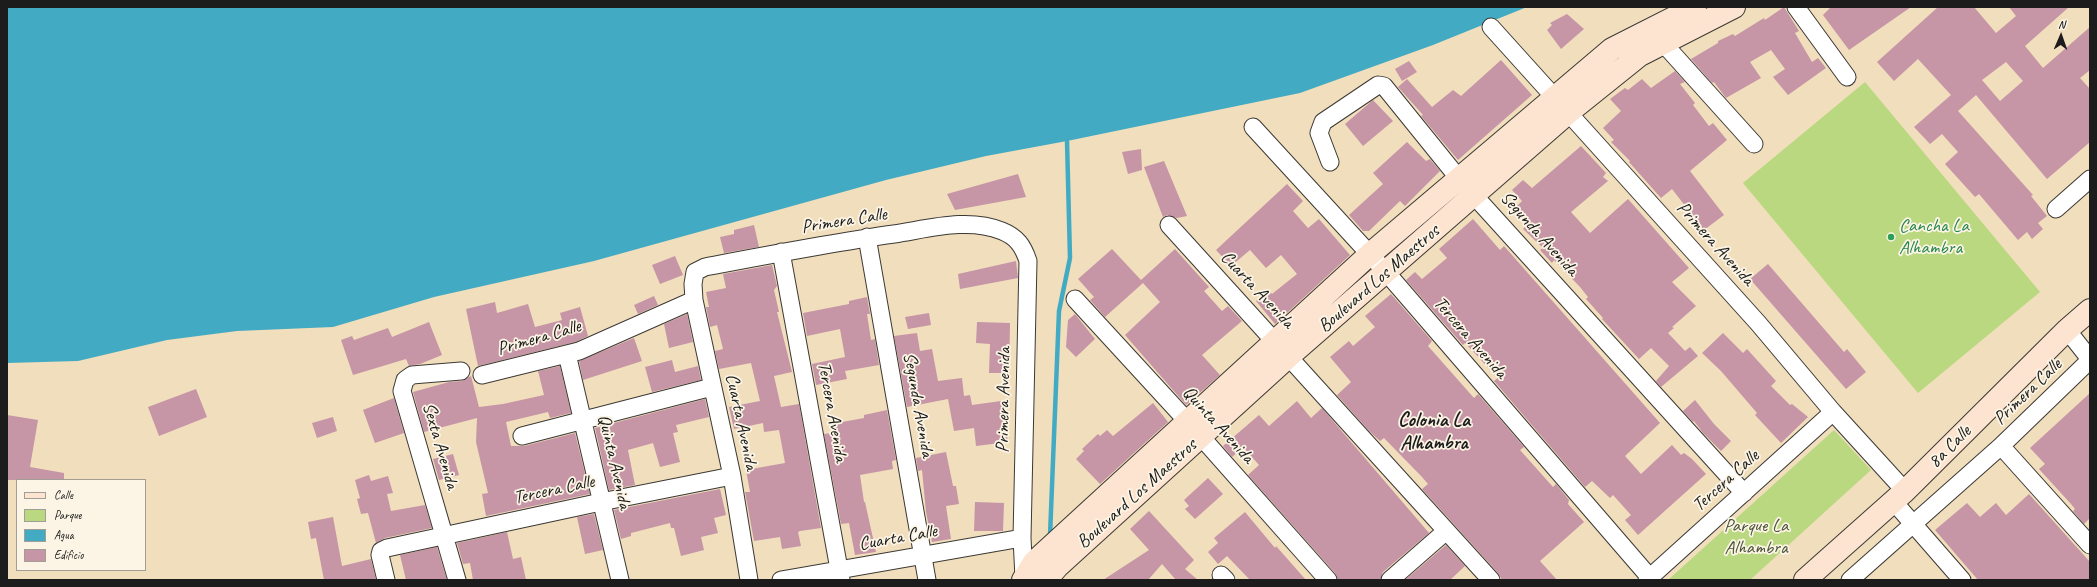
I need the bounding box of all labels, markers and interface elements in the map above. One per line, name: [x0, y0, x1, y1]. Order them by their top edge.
north arrow: [2041, 16, 2081, 56]
text: N: [2058, 17, 2065, 31]
street label: Segunda Avenida: [1495, 187, 1583, 281]
street label: Primera Avenida: [1671, 197, 1759, 291]
street label: Primera Calle: [800, 203, 888, 239]
place label: Cancha La Alhambra: [1899, 215, 1969, 259]
street label: Boulevard Los Maestros: [1314, 220, 1444, 338]
marker: Cancha La Alhambra: [1886, 232, 1896, 242]
street label: Cuarta Avenida: [1215, 246, 1299, 334]
street label: Tercera Avenida: [1428, 292, 1512, 384]
street label: Primera Calle: [494, 315, 584, 361]
street label: Primera Avenida: [992, 347, 1016, 453]
street label: Segunda Avenida: [898, 351, 938, 459]
street label: Primera Calle: [1989, 354, 2067, 430]
street label: Tercera Avenida: [812, 360, 852, 464]
street label: Cuarta Avenida: [720, 372, 762, 472]
street label: Quinta Avenida: [1177, 381, 1259, 469]
street label: Sexta Avenida: [417, 400, 463, 492]
district label: Colonia La Alhambra: [1398, 409, 1470, 456]
street label: Quinta Avenida: [592, 412, 636, 512]
street label: 8a Calle: [1924, 421, 1976, 473]
street label: Boulevard Los Maestros: [1072, 434, 1202, 554]
street label: Tercera Calle: [1688, 445, 1764, 517]
street label: Tercera Calle: [512, 470, 596, 510]
legend: [16, 479, 146, 571]
text: Calle: [54, 487, 73, 503]
text: Parque: [54, 507, 82, 523]
park label: Parque La Alhambra: [1724, 515, 1788, 559]
street label: Cuarta Calle: [857, 520, 939, 556]
text: Agua: [54, 527, 74, 543]
text: Edificio: [54, 547, 84, 563]

